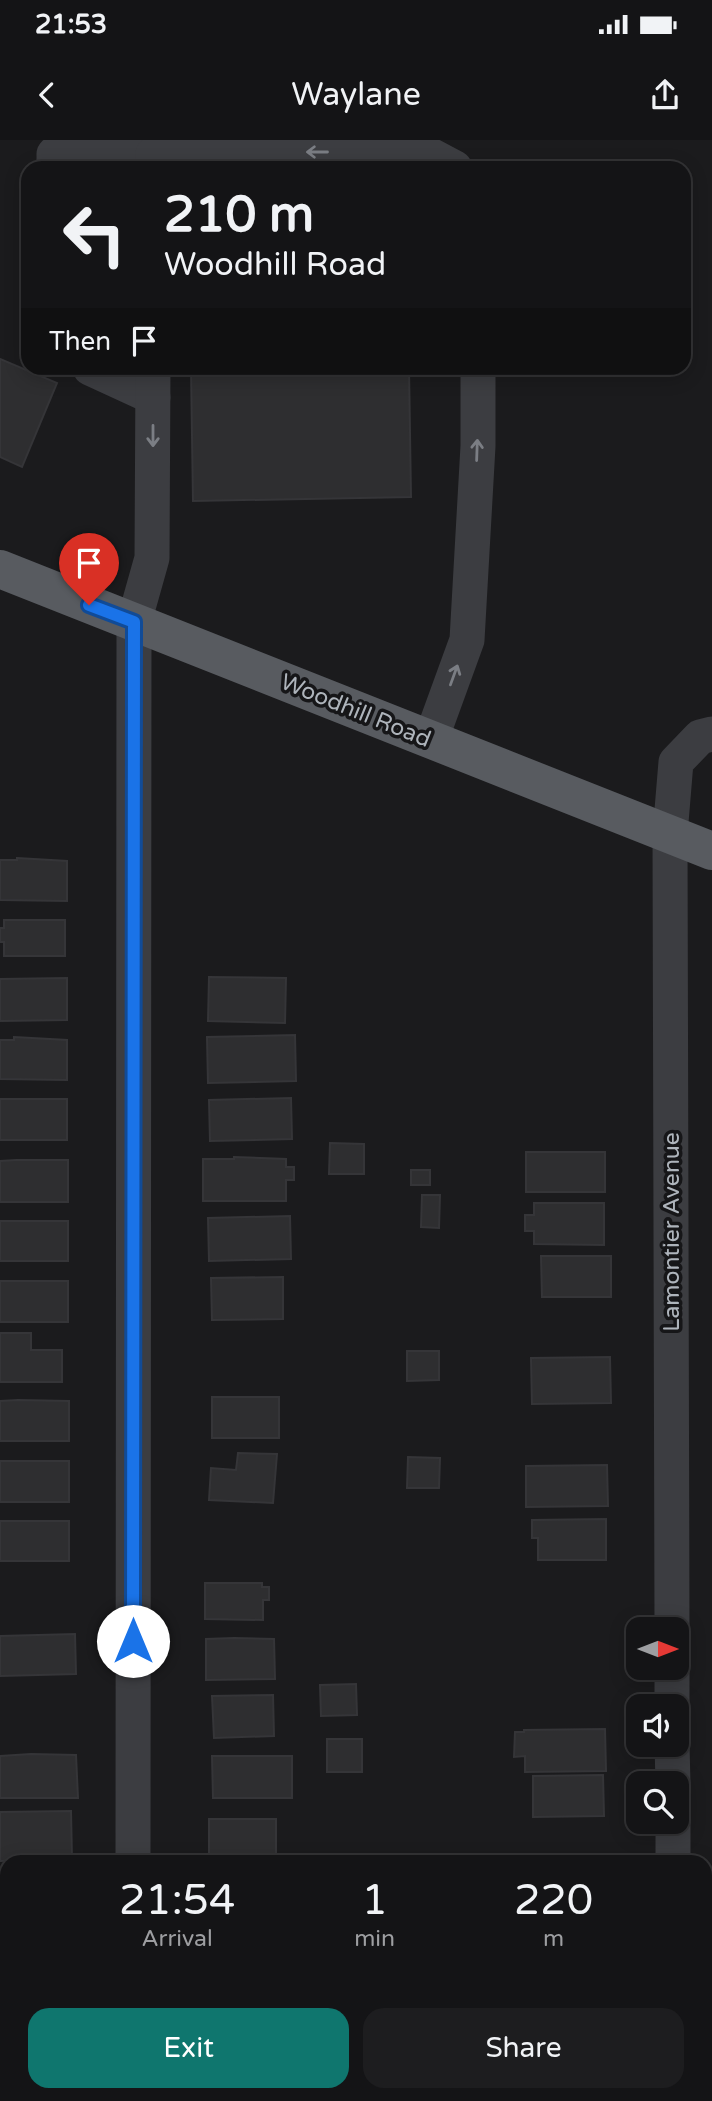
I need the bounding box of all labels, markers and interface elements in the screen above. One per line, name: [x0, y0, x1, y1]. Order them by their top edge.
text: 21:53: [35, 9, 107, 40]
icon: back: [28, 76, 66, 114]
text: Waylane: [291, 76, 421, 114]
icon: share: [646, 76, 684, 114]
one-way arrow: [306, 145, 329, 159]
text: 210 m: [164, 186, 314, 245]
icon: left: [49, 189, 140, 280]
text: Woodhill Road: [164, 246, 386, 284]
icon: arrive: [125, 322, 163, 360]
text: Then: [49, 326, 111, 357]
one-way arrow: [146, 424, 160, 447]
one-way arrow: [471, 439, 484, 462]
pin: [59, 533, 119, 605]
icon: arrive: [70, 544, 108, 582]
one-way arrow: [449, 665, 461, 687]
street label: Woodhill Road: [276, 668, 435, 754]
street label: Lamontier Avenue: [658, 1132, 686, 1332]
position arrow: [96, 1604, 170, 1678]
north arrow: [626, 1617, 690, 1680]
map controls: [626, 1617, 689, 1834]
button: sound: [626, 1694, 689, 1757]
button: search: [626, 1771, 689, 1834]
text: 21:54: [119, 1875, 235, 1926]
text: 1: [361, 1875, 388, 1926]
text: 220: [514, 1875, 593, 1926]
text: Arrival: [142, 1925, 213, 1953]
text: min: [354, 1925, 395, 1953]
text: m: [543, 1925, 564, 1953]
button: Exit: [28, 2008, 349, 2088]
button: Share: [363, 2008, 684, 2088]

